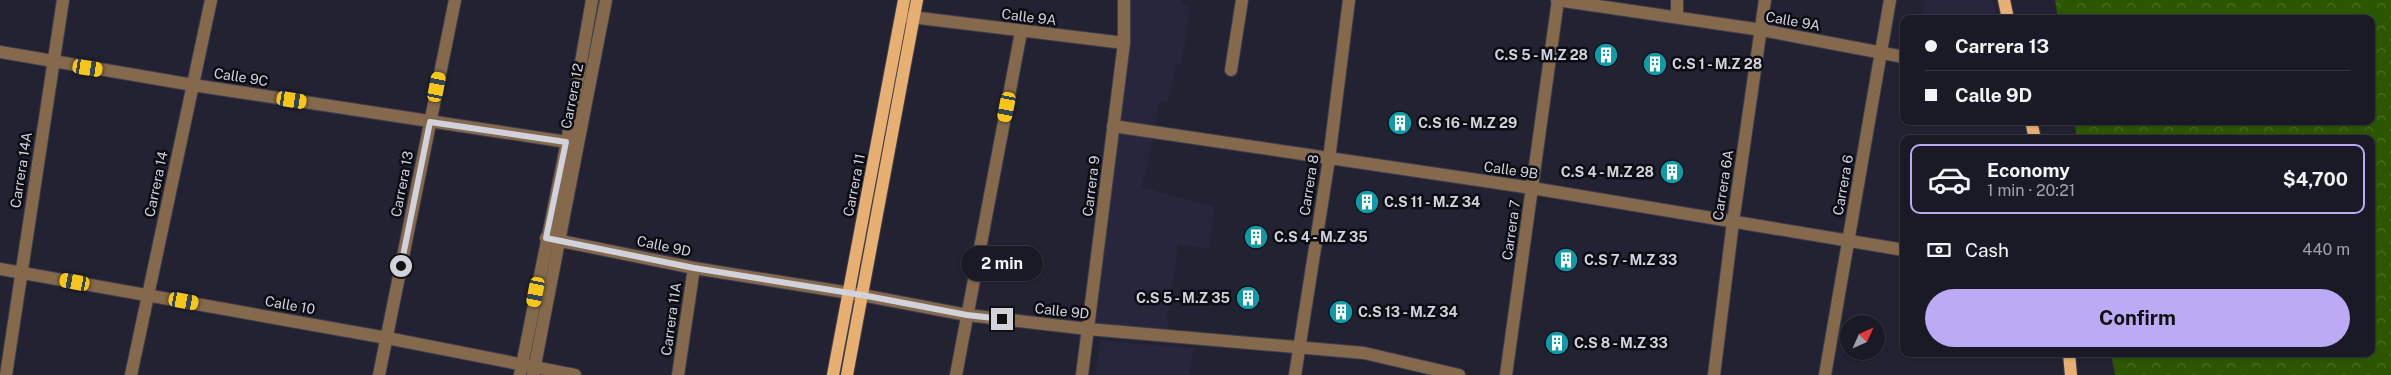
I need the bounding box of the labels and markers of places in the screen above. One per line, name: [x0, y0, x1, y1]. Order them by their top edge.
building icon: C.S 5 - M.Z 28: [1593, 42, 1619, 68]
place label: C.S 5 - M.Z 28: [1494, 47, 1588, 63]
building icon: C.S 1 - M.Z 28: [1642, 51, 1668, 77]
place label: C.S 1 - M.Z 28: [1672, 56, 1762, 72]
building icon: C.S 16 - M.Z 29: [1387, 110, 1413, 136]
place label: C.S 16 - M.Z 29: [1418, 115, 1517, 131]
building icon: C.S 4 - M.Z 28: [1659, 159, 1685, 185]
place label: C.S 4 - M.Z 28: [1561, 164, 1654, 180]
building icon: C.S 11 - M.Z 34: [1354, 189, 1380, 215]
place label: C.S 11 - M.Z 34: [1384, 194, 1480, 210]
building icon: C.S 4 - M.Z 35: [1243, 224, 1269, 250]
place label: C.S 4 - M.Z 35: [1274, 229, 1368, 245]
building icon: C.S 7 - M.Z 33: [1553, 247, 1579, 273]
place label: C.S 7 - M.Z 33: [1584, 252, 1677, 268]
building icon: C.S 5 - M.Z 35: [1235, 285, 1261, 311]
place label: C.S 5 - M.Z 35: [1136, 290, 1230, 306]
building icon: C.S 13 - M.Z 34: [1328, 299, 1354, 325]
place label: C.S 13 - M.Z 34: [1358, 304, 1458, 320]
building icon: C.S 8 - M.Z 33: [1544, 330, 1570, 356]
place label: C.S 8 - M.Z 33: [1574, 335, 1668, 351]

